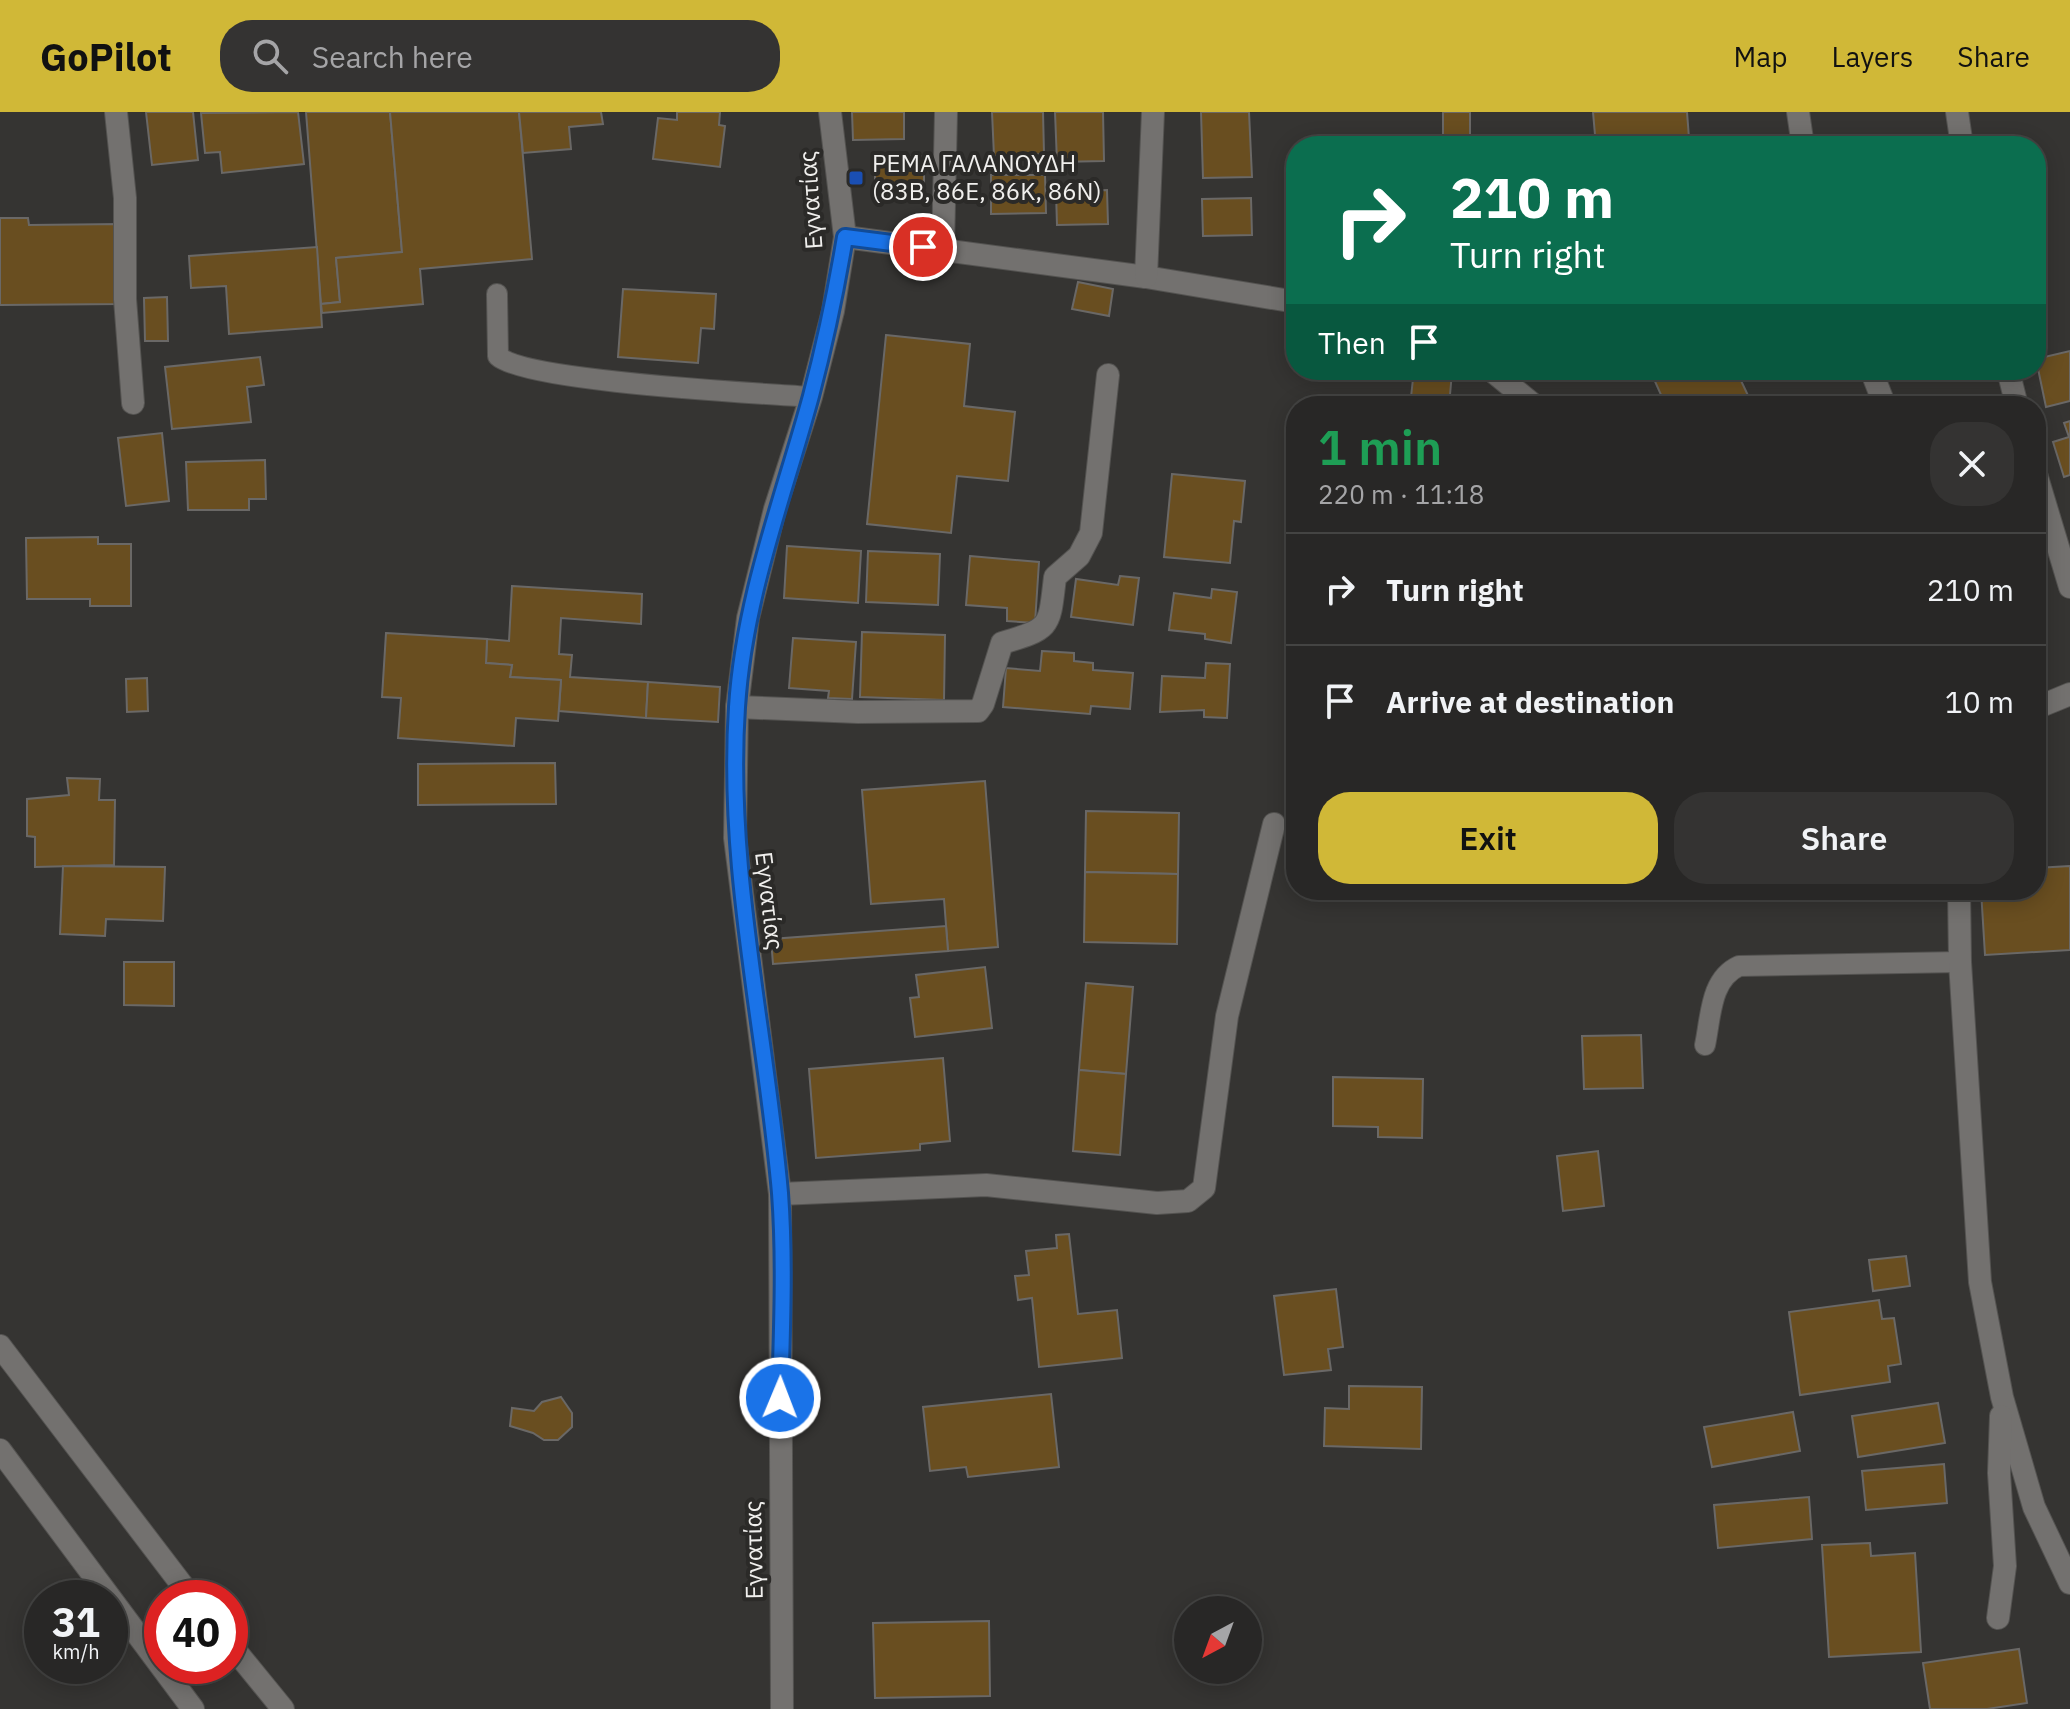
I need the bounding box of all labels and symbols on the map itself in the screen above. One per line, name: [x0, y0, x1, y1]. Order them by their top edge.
place label: ΡΕΜΑ ΓΑΛΑΝΟΥΔΗ (83Β, 86Ε, 86Κ, 86Ν): [872, 147, 1102, 207]
street label: Εγνατίας: [791, 150, 829, 251]
marker: ΡΕΜΑ ΓΑΛΑΝΟΥΔΗ (83Β, 86Ε, 86Κ, 86Ν): [847, 169, 865, 187]
pin: [889, 213, 957, 281]
street label: Εγνατίας: [748, 850, 792, 952]
position arrow: [738, 1356, 822, 1440]
street label: Εγνατίας: [736, 1500, 770, 1600]
speed limit sign: 40: [144, 1580, 248, 1684]
north arrow: [1174, 1596, 1262, 1684]

